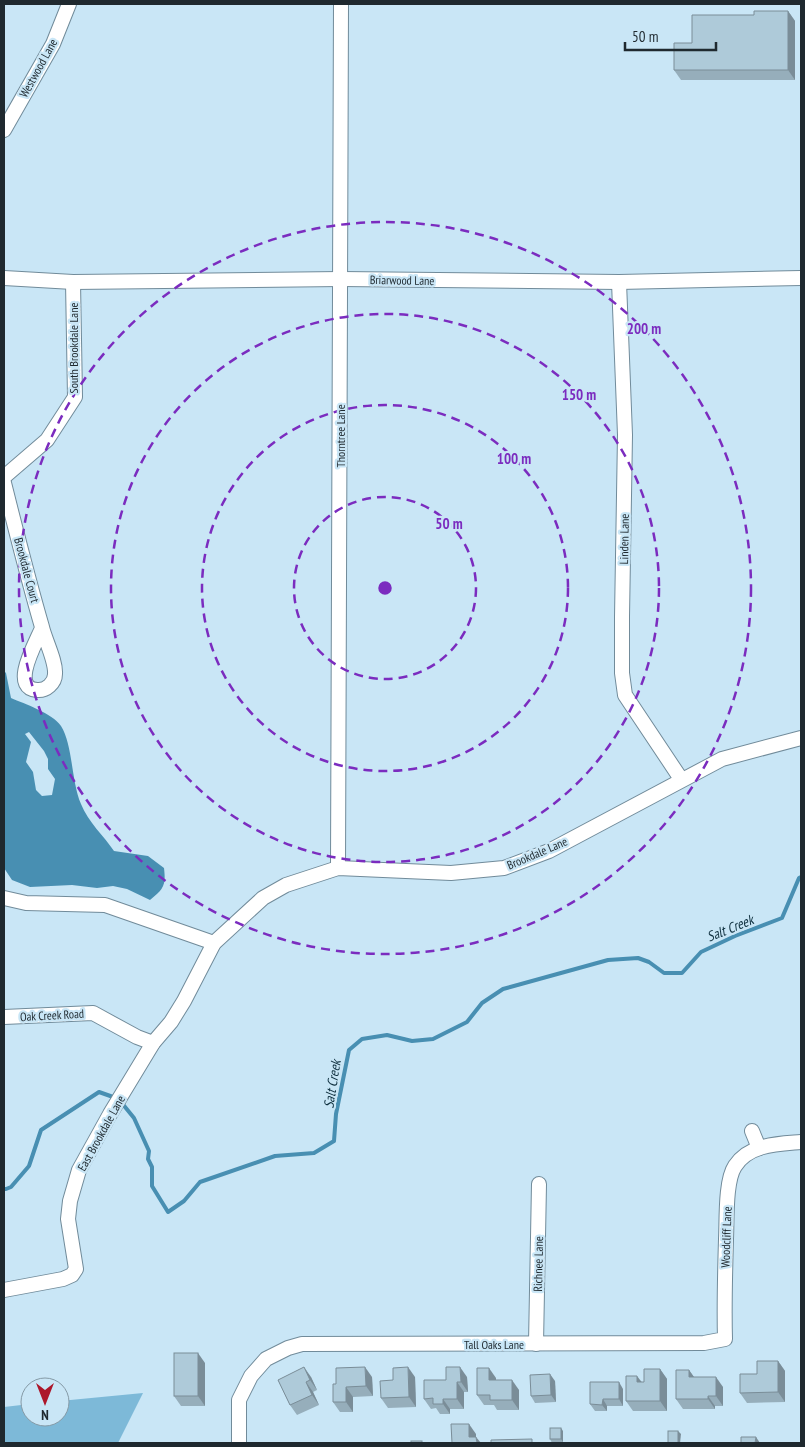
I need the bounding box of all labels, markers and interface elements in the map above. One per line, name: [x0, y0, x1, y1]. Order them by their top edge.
scale bar: [625, 20, 716, 52]
text: 50 m: [632, 27, 658, 46]
street label: Westwood Lane: [16, 36, 60, 100]
street label: Briarwood Lane: [370, 272, 434, 288]
street label: South Brookdale Lane: [66, 303, 81, 393]
text: 200 m: [627, 319, 661, 338]
text: 150 m: [562, 385, 596, 404]
street label: Thorntree Lane: [333, 404, 348, 468]
text: 100 m: [497, 449, 531, 468]
text: 50 m: [435, 514, 463, 533]
street label: Linden Lane: [616, 514, 632, 564]
street label: Brookdale Court: [11, 536, 43, 605]
centre of rings: [376, 579, 394, 597]
street label: Brookdale Lane: [505, 834, 569, 872]
water label: Salt Creek: [704, 910, 757, 945]
street label: Oak Creek Road: [20, 1006, 84, 1024]
water label: Salt Creek: [319, 1057, 345, 1109]
street label: East Brookdale Lane: [74, 1093, 128, 1173]
street label: Woodcliff Lane: [717, 1206, 735, 1268]
street label: Richnee Lane: [530, 1236, 546, 1292]
street label: Tall Oaks Lane: [464, 1337, 524, 1352]
north arrow: [20, 1377, 70, 1427]
text: N: [41, 1406, 49, 1424]

